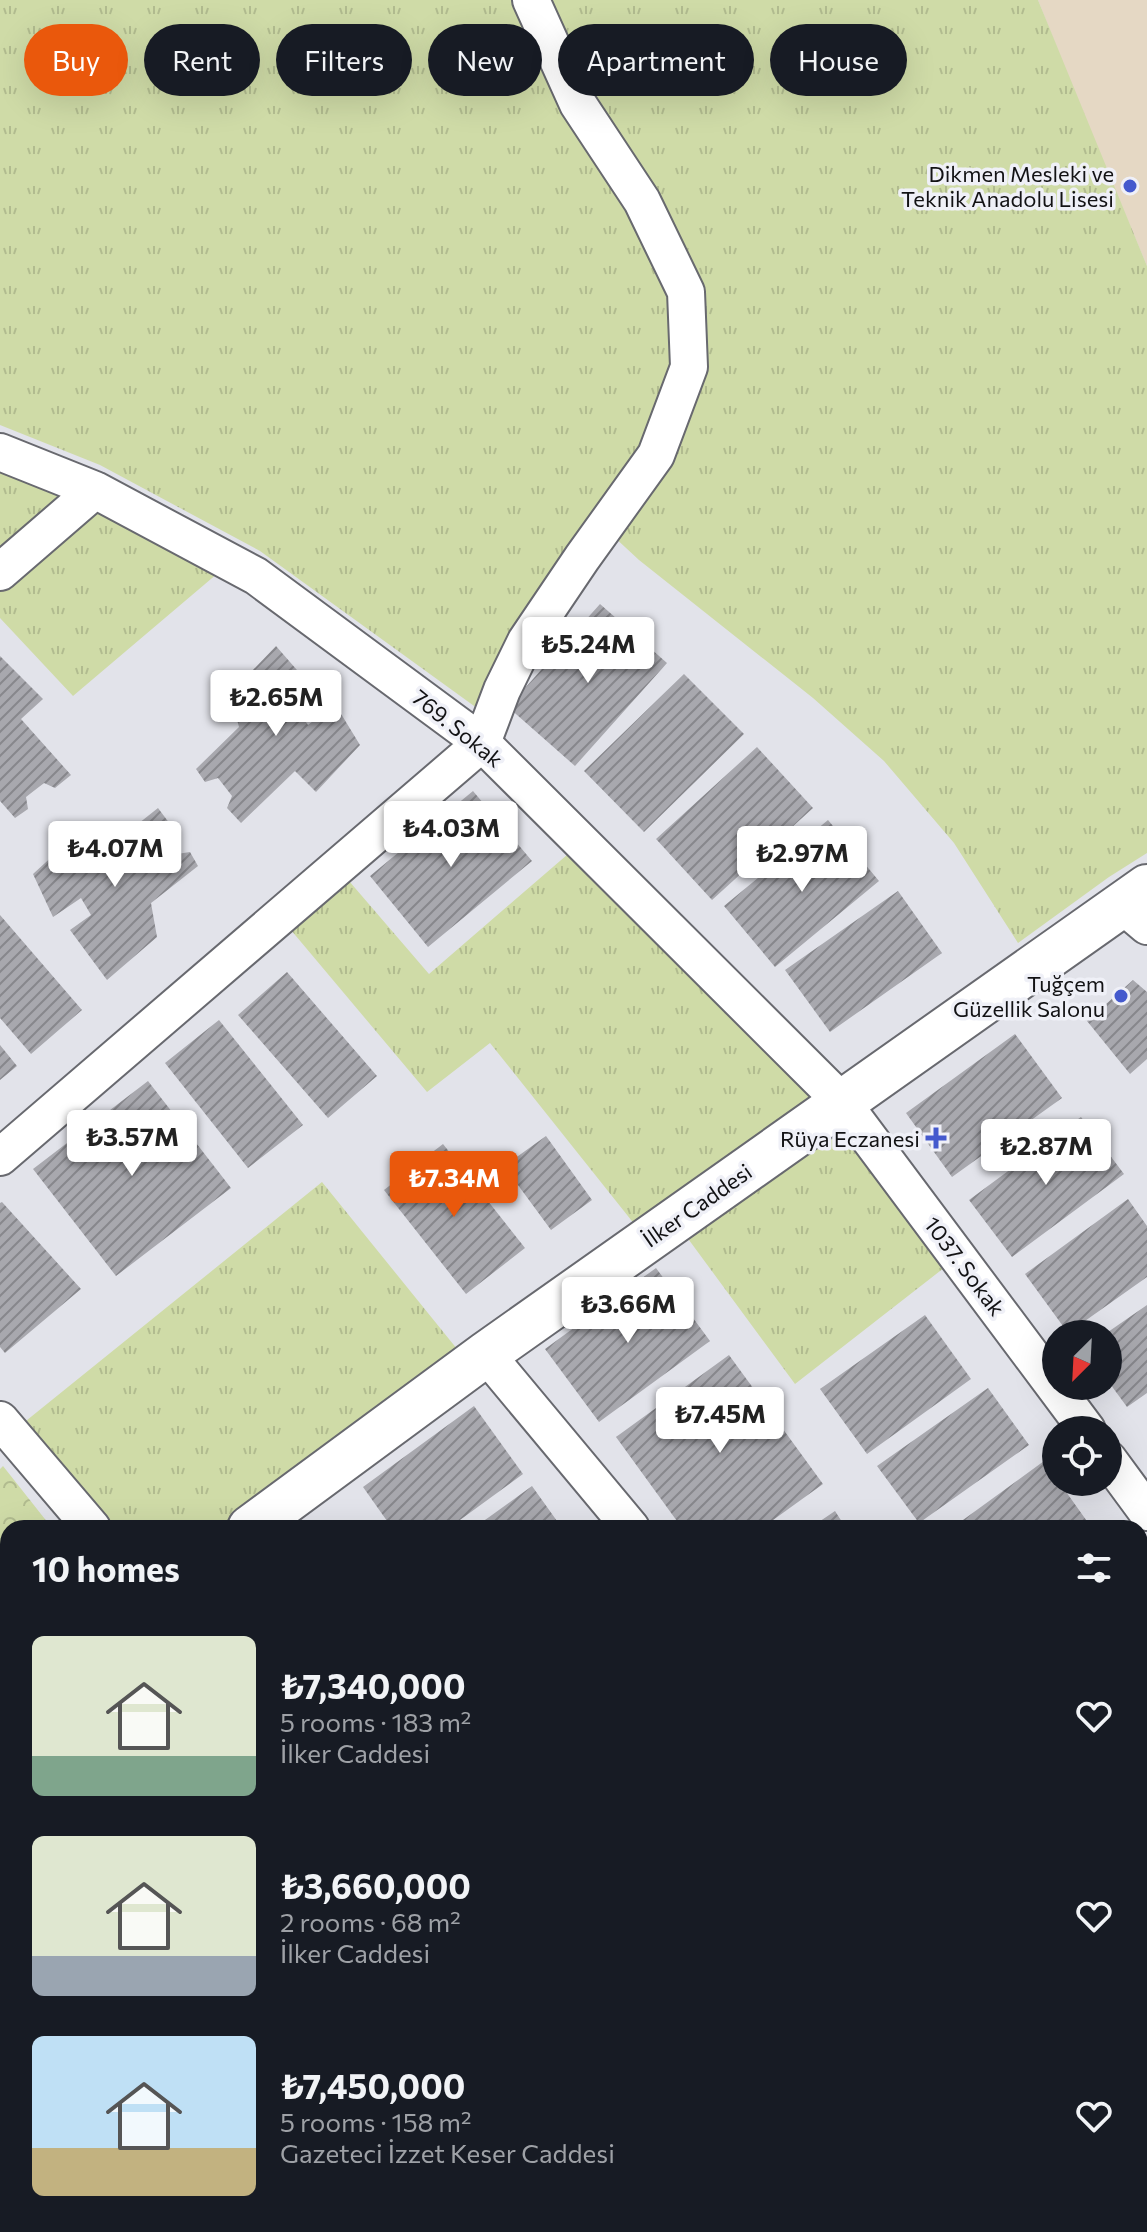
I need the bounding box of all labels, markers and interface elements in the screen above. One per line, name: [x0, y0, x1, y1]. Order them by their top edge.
chip: Buy: [24, 24, 128, 96]
chip: Rent: [144, 24, 260, 96]
chip: Filters: [276, 24, 412, 96]
chip: New: [428, 24, 542, 96]
chip: Apartment: [558, 24, 754, 96]
chip: House: [770, 24, 907, 96]
place label: Dikmen Mesleki ve Teknik Anadolu Lisesi: [901, 160, 1114, 212]
marker: Dikmen Mesleki ve Teknik Anadolu Lisesi: [1121, 177, 1139, 195]
pin: ₺5.24M: [523, 617, 653, 685]
text: ₺5.24M: [540, 627, 636, 658]
pin: ₺2.65M: [211, 670, 341, 738]
text: ₺2.65M: [228, 680, 324, 711]
street label: 769. Sokak: [407, 683, 509, 773]
pin: ₺4.03M: [386, 801, 516, 869]
text: ₺4.03M: [402, 811, 500, 842]
pin: ₺4.07M: [50, 821, 180, 889]
pin: ₺2.97M: [737, 826, 867, 894]
text: ₺4.07M: [66, 831, 164, 862]
text: ₺2.97M: [755, 836, 849, 867]
place label: Tuğçem Güzellik Salonu: [953, 970, 1105, 1022]
marker: Tuğçem Güzellik Salonu: [1112, 987, 1130, 1005]
pin: ₺3.57M: [67, 1110, 197, 1178]
pin: ₺2.87M: [981, 1119, 1111, 1187]
text: ₺3.57M: [85, 1120, 179, 1151]
place label: Rüya Eczanesi: [780, 1125, 920, 1152]
marker: Rüya Eczanesi: [927, 1129, 945, 1147]
text: ₺2.87M: [999, 1129, 1093, 1160]
pin: ₺7.34M: [389, 1151, 519, 1219]
street label: İlker Caddesi: [637, 1158, 757, 1252]
text: ₺7.34M: [408, 1161, 500, 1192]
street label: 1037. Sokak: [919, 1211, 1011, 1321]
pin: ₺3.66M: [563, 1277, 693, 1345]
text: ₺3.66M: [580, 1287, 676, 1318]
north arrow: [1042, 1320, 1122, 1400]
map controls: [1042, 1320, 1122, 1496]
pin: ₺7.45M: [655, 1387, 785, 1455]
text: ₺7.45M: [674, 1397, 766, 1428]
button: locate: [1042, 1416, 1122, 1496]
icon: filters: [1072, 1546, 1116, 1590]
text: 10 homes: [32, 1547, 180, 1589]
text: ₺7,340,000: [280, 1664, 466, 1706]
icon: home: [96, 1668, 192, 1764]
icon: heart: [1072, 1694, 1116, 1738]
text: 5 rooms · 183 m²: [280, 1706, 471, 1737]
text: İlker Caddesi: [280, 1737, 430, 1768]
text: ₺3,660,000: [280, 1864, 471, 1906]
icon: home: [96, 1868, 192, 1964]
icon: heart: [1072, 1894, 1116, 1938]
text: 2 rooms · 68 m²: [280, 1906, 461, 1937]
text: İlker Caddesi: [280, 1937, 430, 1968]
text: ₺7,450,000: [280, 2064, 465, 2106]
icon: home: [96, 2068, 192, 2164]
icon: heart: [1072, 2094, 1116, 2138]
text: 5 rooms · 158 m²: [280, 2106, 471, 2137]
text: Gazeteci İzzet Keser Caddesi: [280, 2137, 615, 2168]

